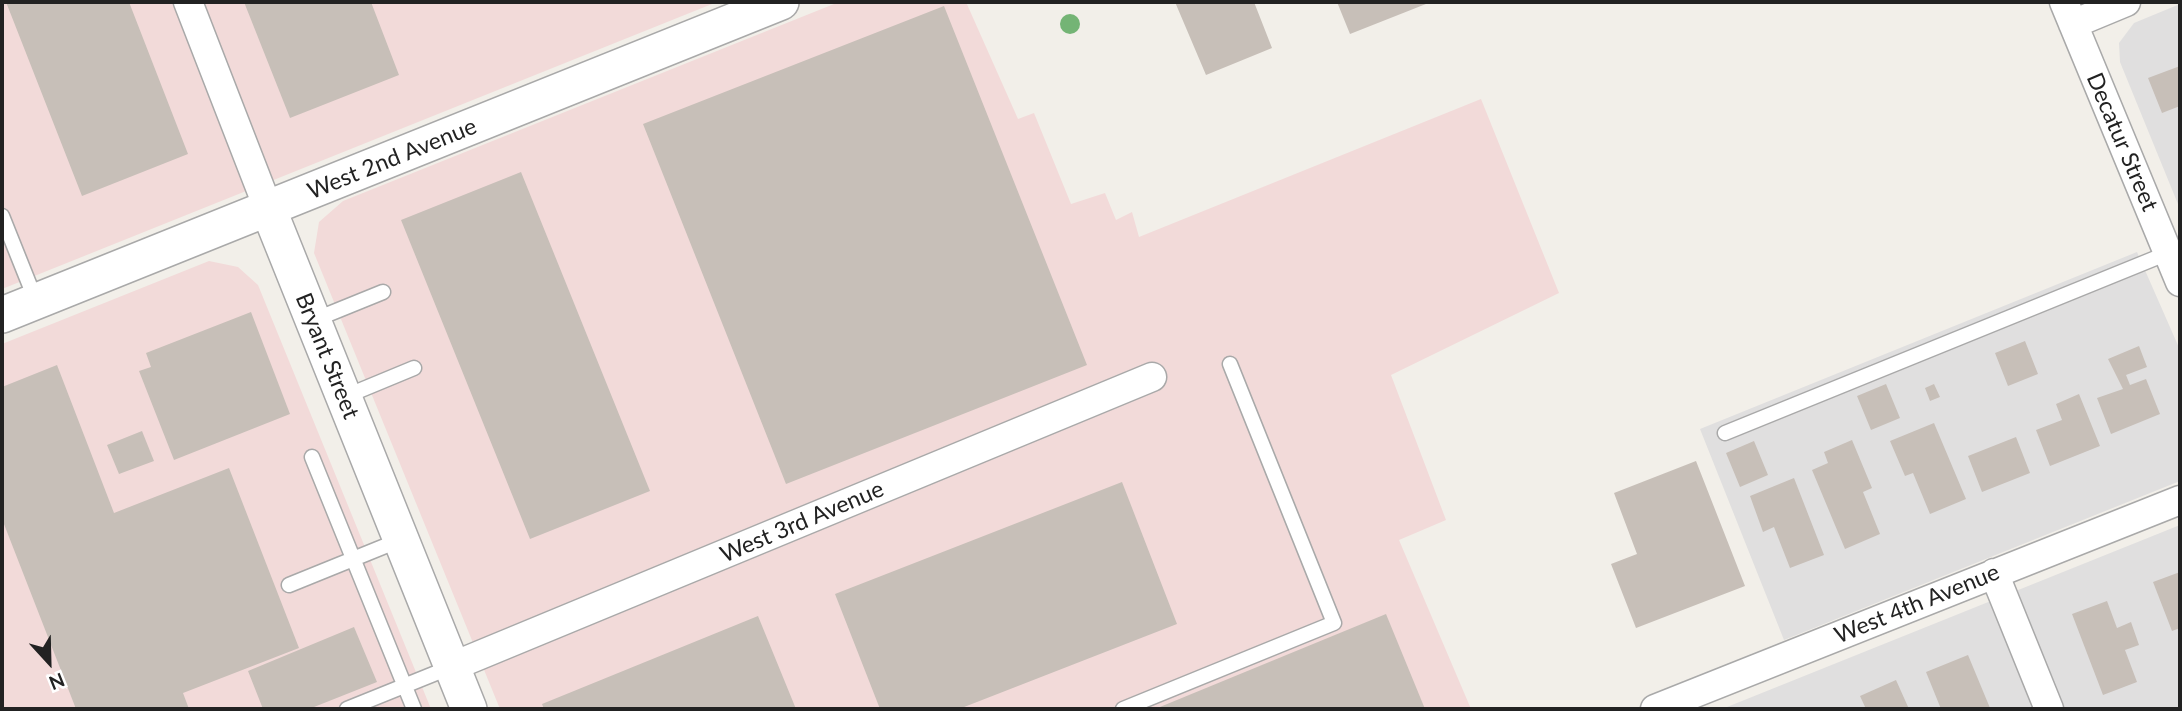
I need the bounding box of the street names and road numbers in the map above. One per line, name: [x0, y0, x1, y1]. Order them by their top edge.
street label: Decatur Street: [2080, 69, 2164, 215]
street label: West 2nd Avenue: [303, 113, 481, 205]
street label: Bryant Street: [289, 289, 365, 423]
street label: West 3rd Avenue: [716, 475, 888, 569]
street label: West 4th Avenue: [1831, 558, 2003, 650]

